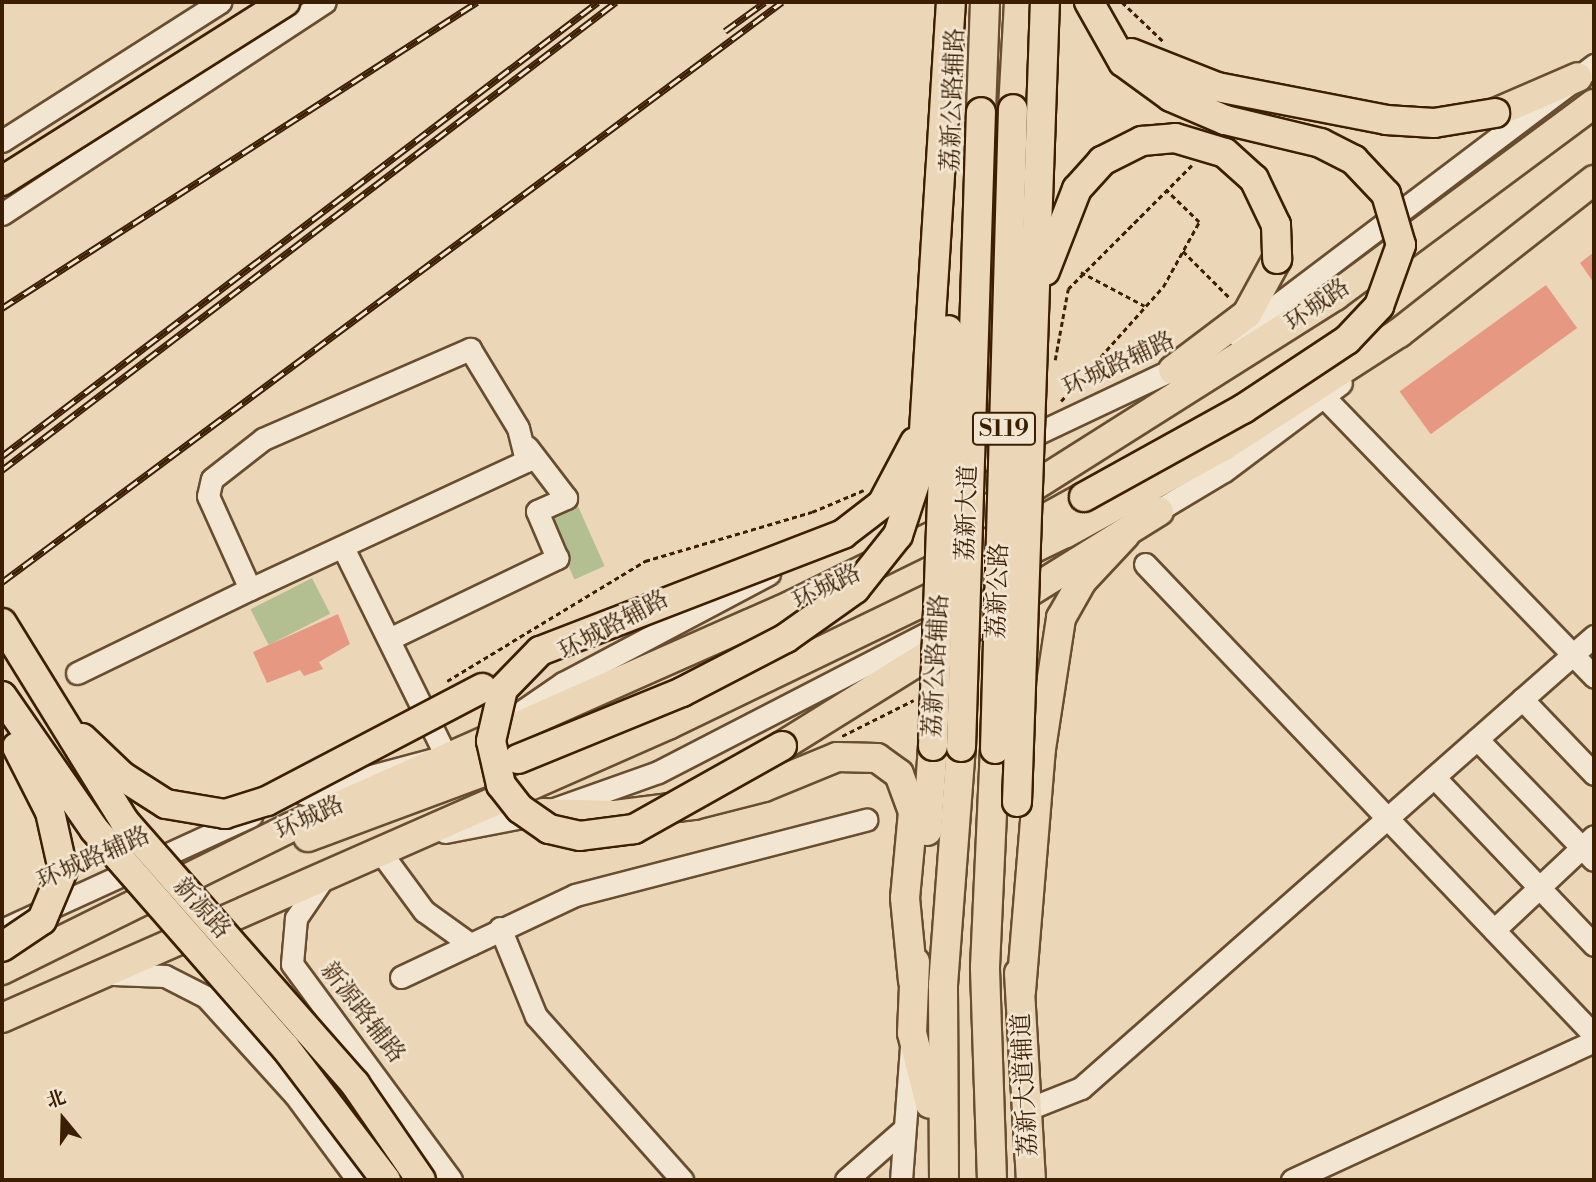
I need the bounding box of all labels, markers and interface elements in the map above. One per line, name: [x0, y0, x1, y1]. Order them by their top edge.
street label: 荔新公路辅路: [937, 28, 971, 172]
street label: 环城路: [1280, 274, 1356, 338]
street label: 环城路辅路: [1059, 327, 1179, 403]
road number: S119: [971, 410, 1037, 448]
street label: 荔新大道: [952, 465, 984, 561]
street label: 荔新公路: [983, 543, 1015, 639]
street label: 环城路: [788, 559, 866, 617]
street label: 环城路辅路: [554, 585, 674, 667]
street label: 荔新公路辅路: [919, 593, 955, 739]
street label: 环城路: [271, 791, 349, 847]
street label: 环城路辅路: [33, 821, 155, 897]
street label: 新源路: [166, 873, 236, 945]
street label: 新源路辅路: [314, 957, 410, 1069]
street label: 荔新大道辅道: [1008, 1012, 1044, 1158]
north arrow: [28, 1084, 98, 1154]
text: 北: [43, 1085, 69, 1114]

